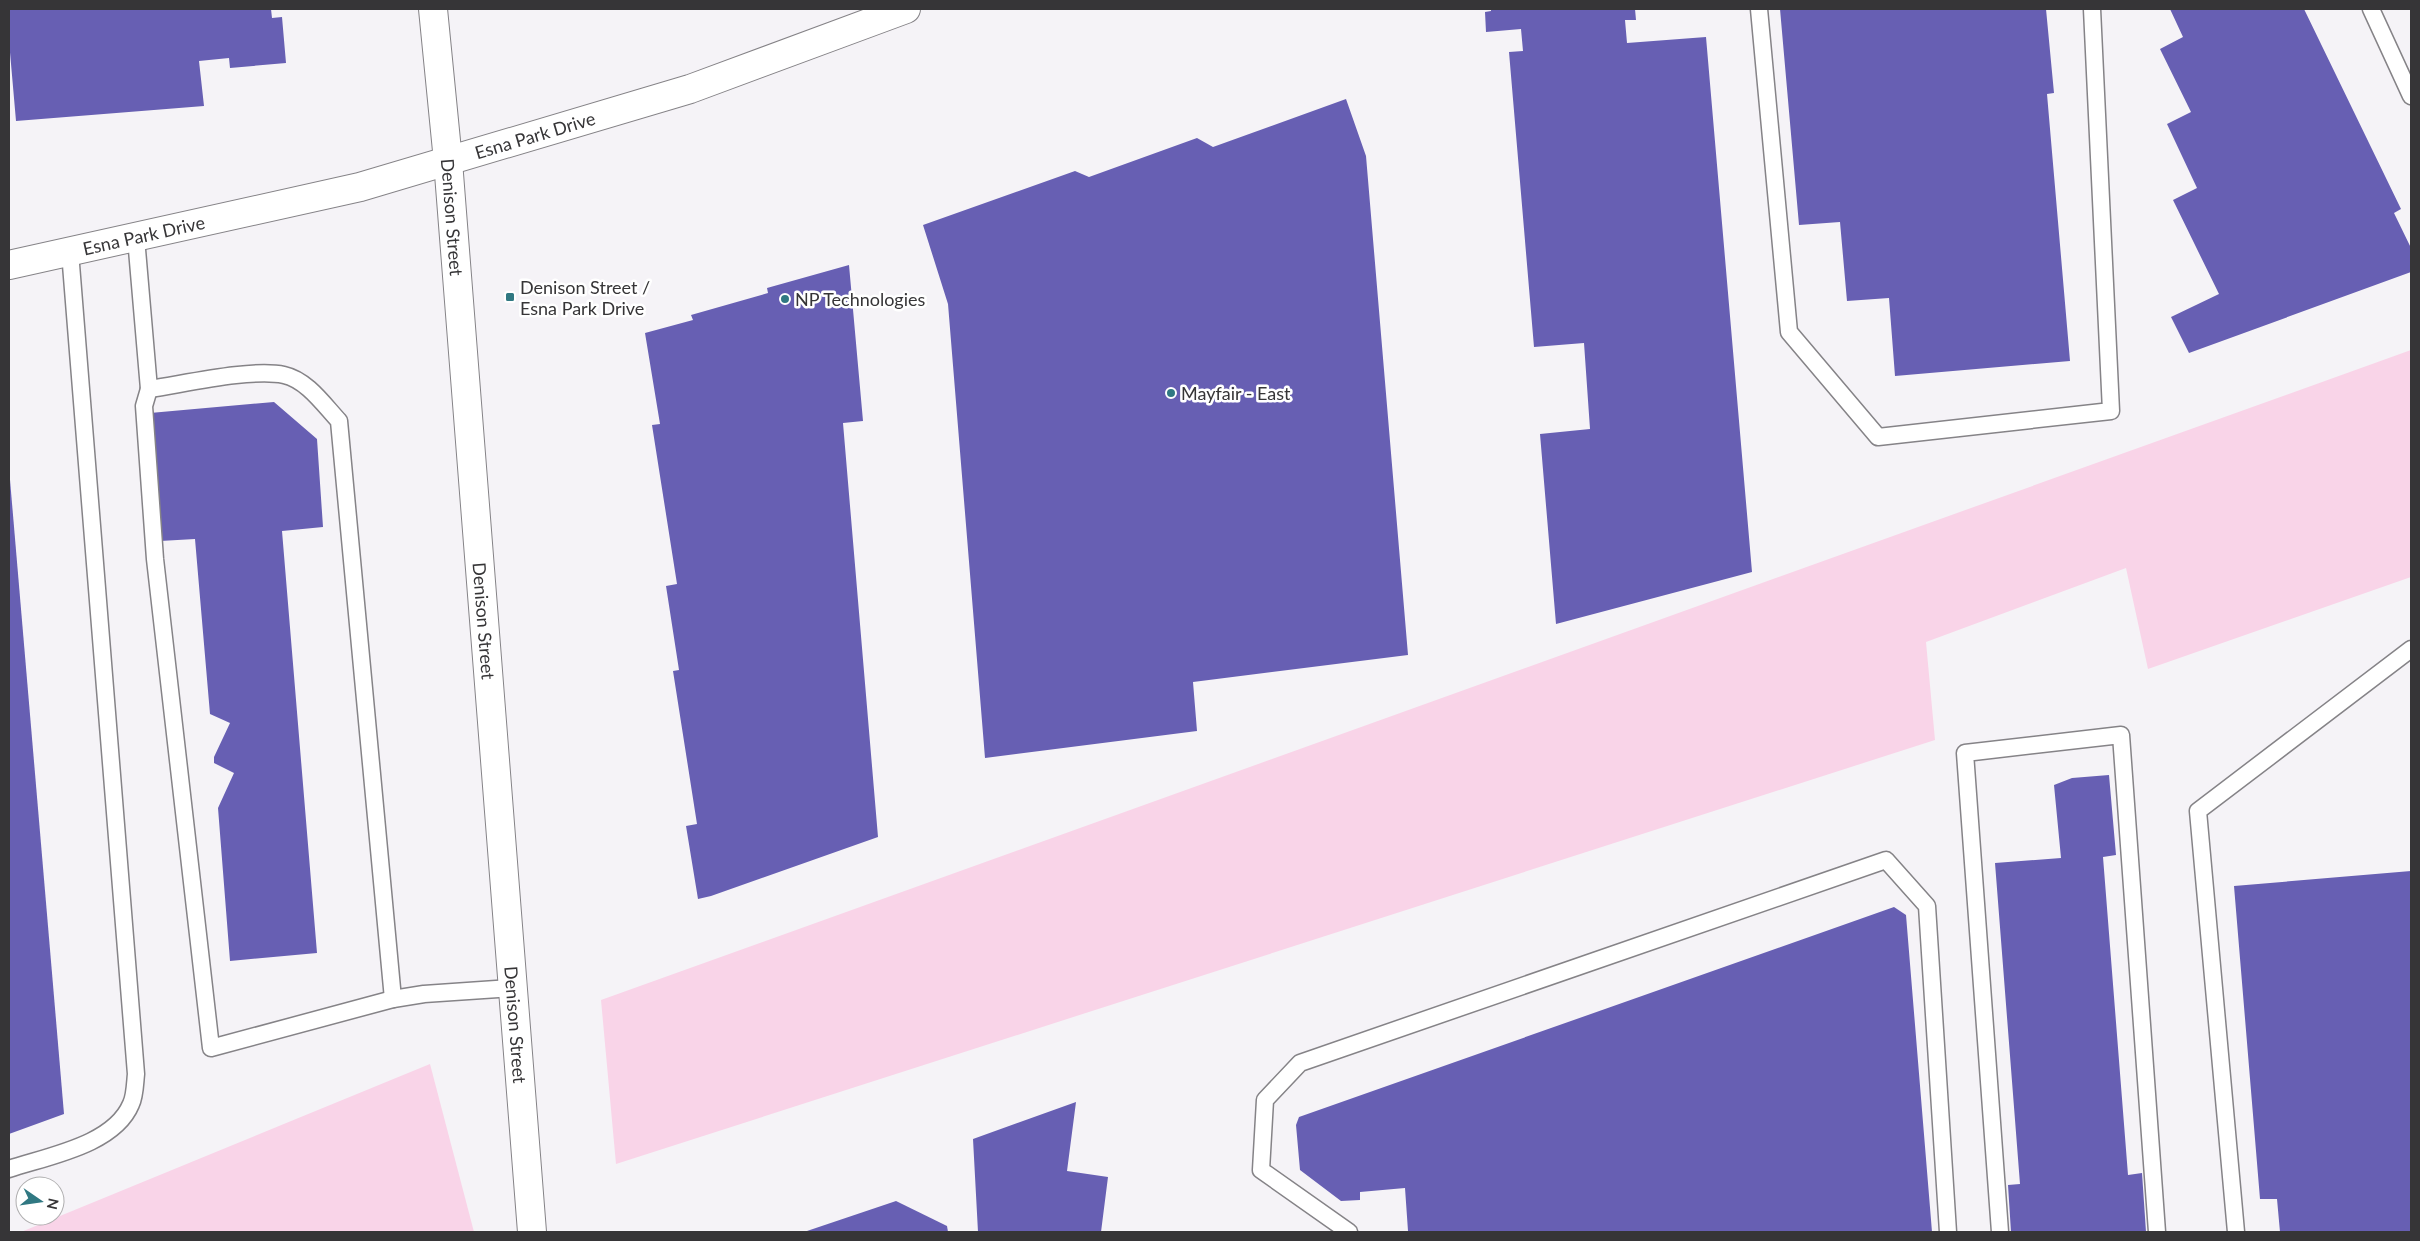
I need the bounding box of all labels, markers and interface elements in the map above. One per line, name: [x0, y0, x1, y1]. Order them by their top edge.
street label: Esna Park Drive: [472, 107, 598, 163]
street label: Denison Street: [437, 158, 468, 277]
street label: Esna Park Drive: [81, 211, 207, 259]
place label: Denison Street / Esna Park Drive: [520, 276, 650, 319]
place label: NP Technologies: [795, 288, 926, 310]
marker: Denison Street / Esna Park Drive: [504, 291, 516, 303]
marker: NP Technologies: [779, 293, 791, 305]
place label: Mayfair - East: [1181, 382, 1291, 404]
marker: Mayfair - East: [1165, 387, 1177, 399]
street label: Denison Street: [469, 561, 500, 681]
street label: Denison Street: [500, 965, 531, 1085]
north arrow: [15, 1176, 65, 1226]
text: N: [44, 1197, 63, 1211]

